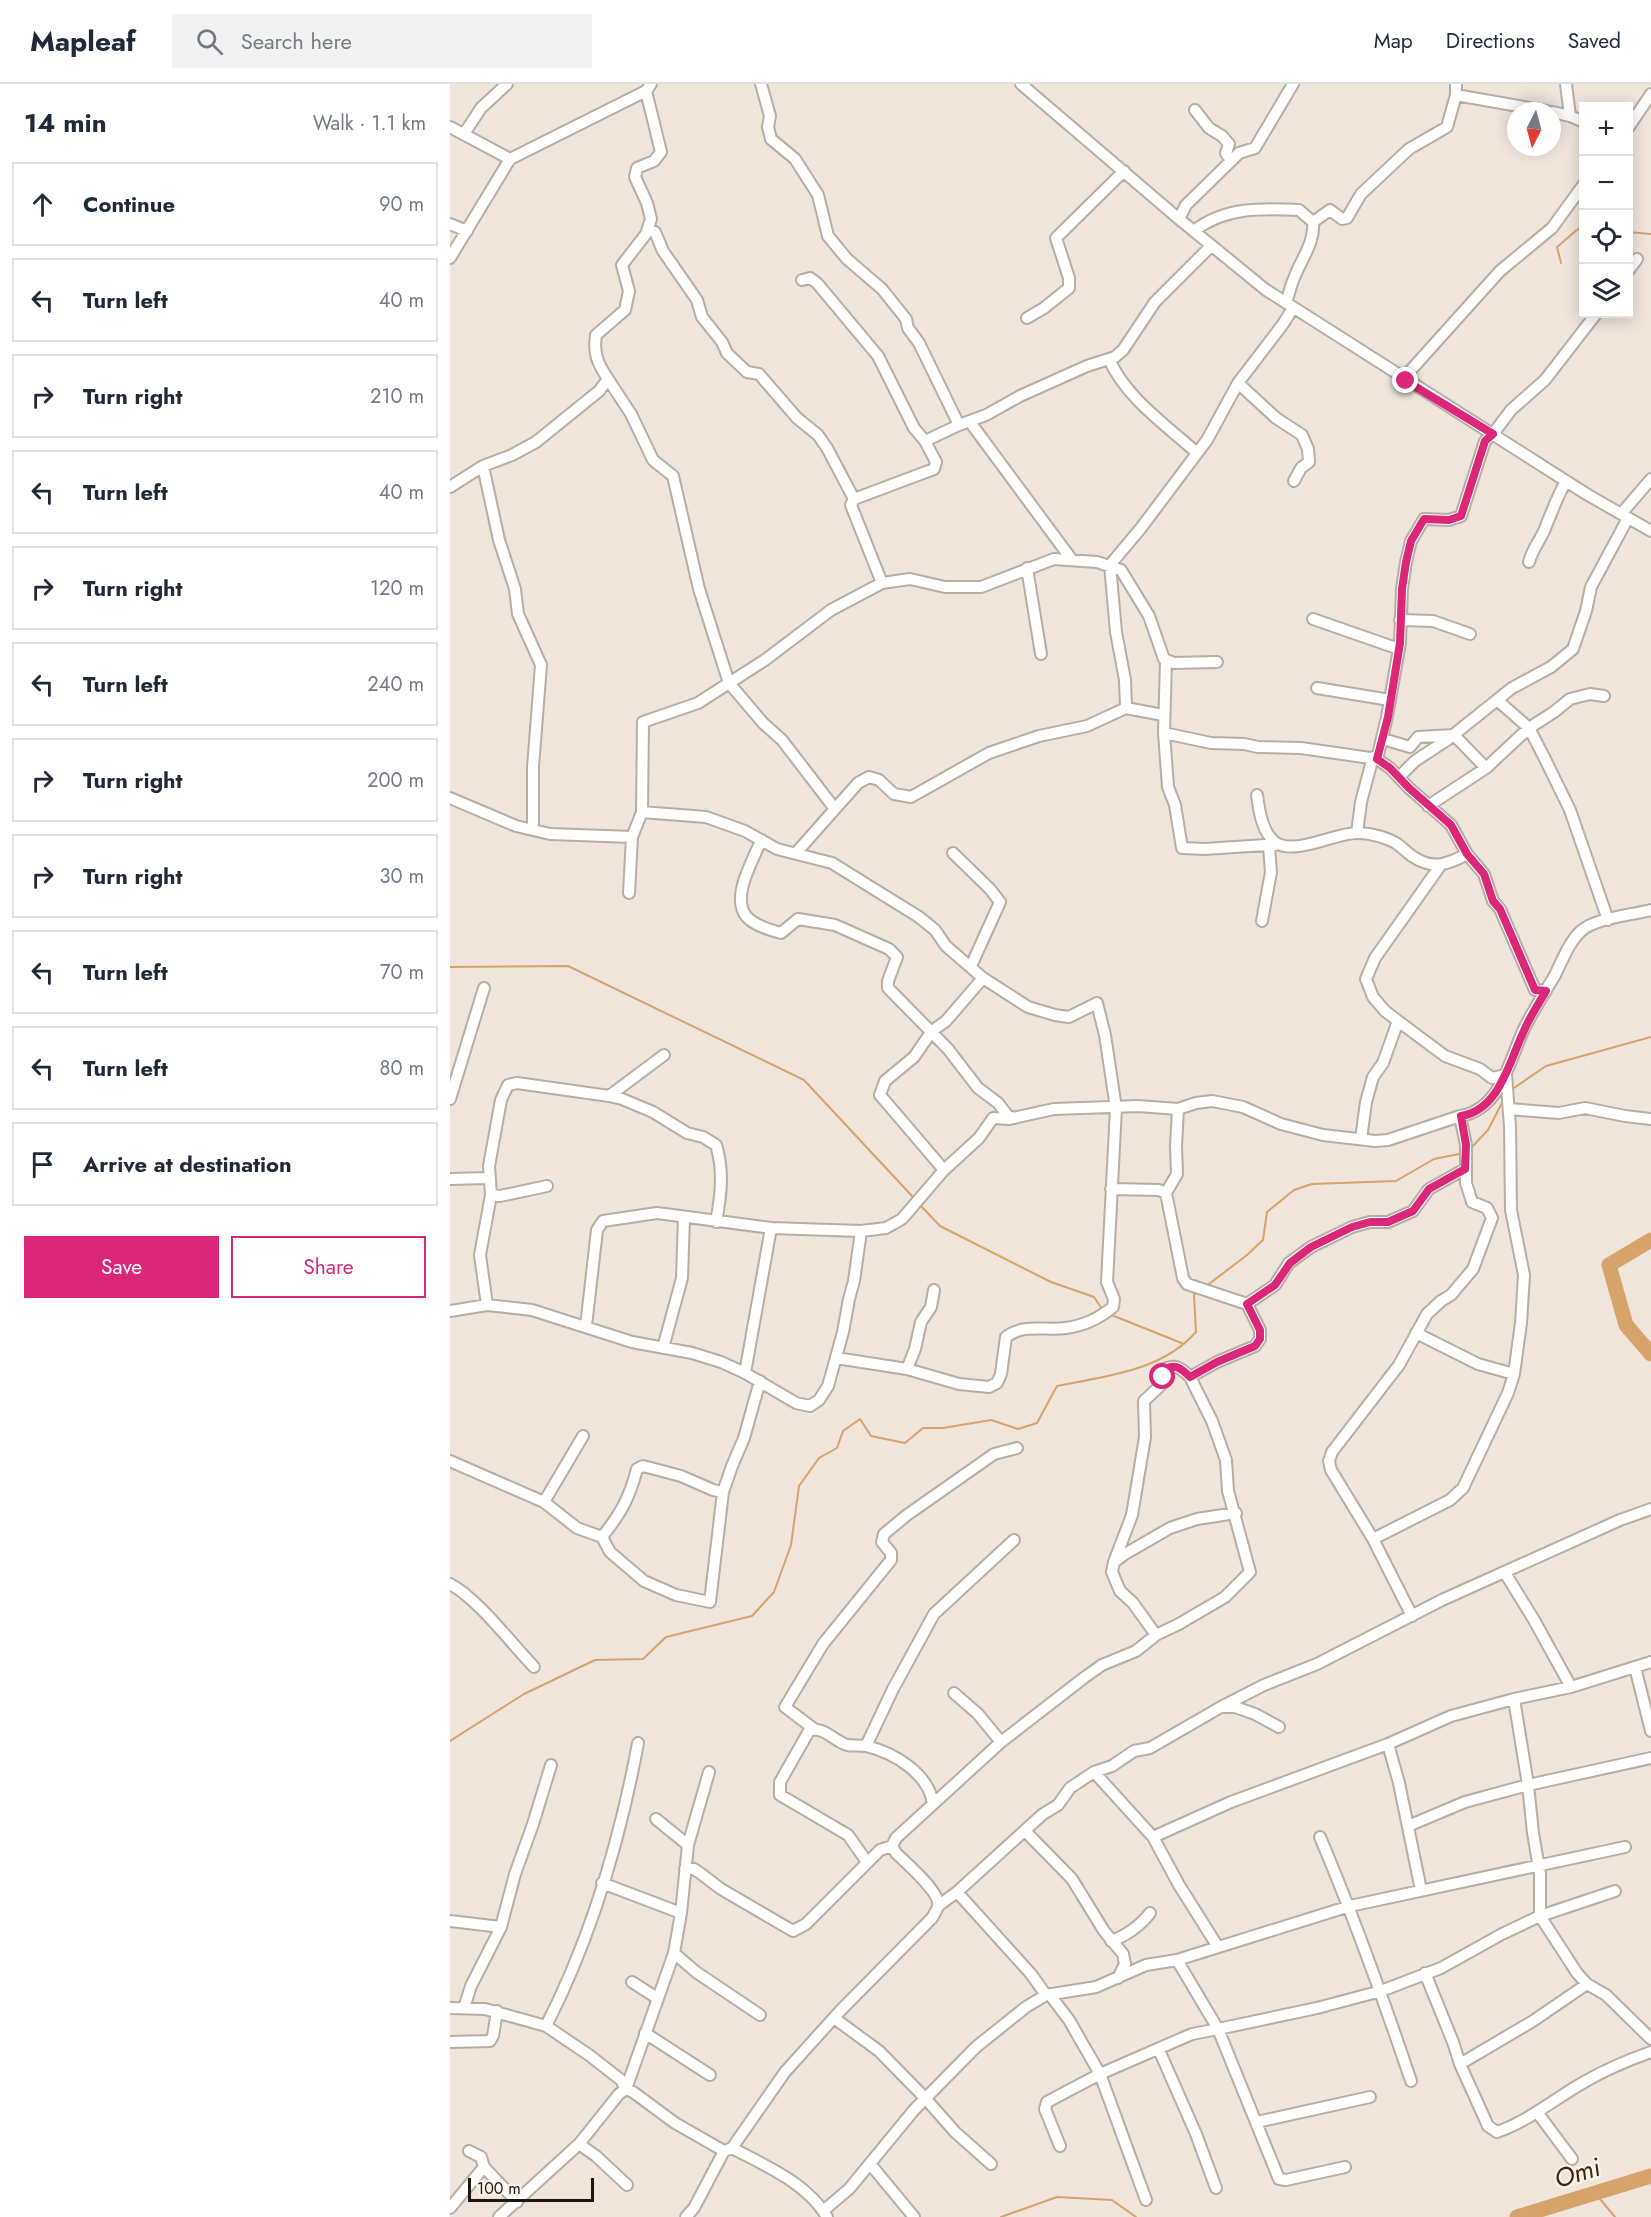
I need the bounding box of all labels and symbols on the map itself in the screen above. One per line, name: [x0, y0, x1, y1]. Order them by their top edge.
north arrow: [1507, 102, 1561, 156]
route end: [1392, 367, 1418, 393]
route start: [1149, 1363, 1175, 1389]
water label: Omi: [1549, 2148, 1605, 2198]
scale bar: [468, 2175, 594, 2202]

